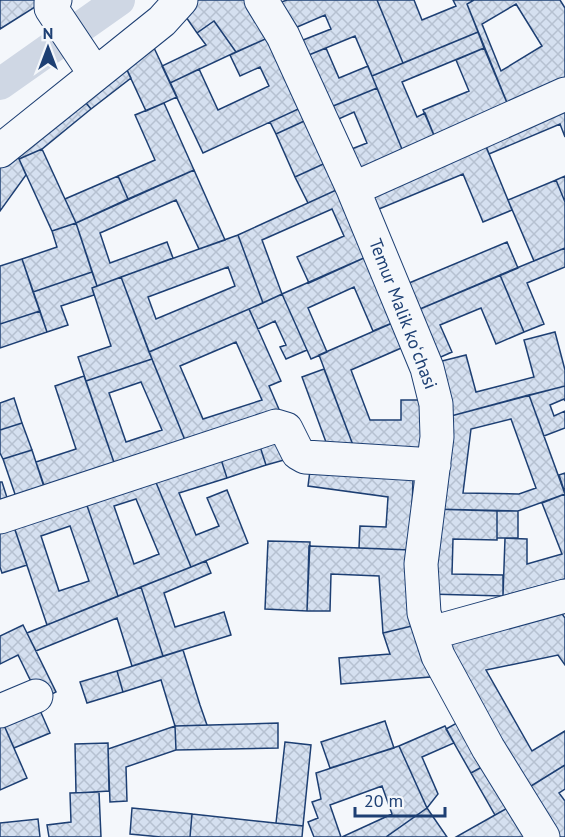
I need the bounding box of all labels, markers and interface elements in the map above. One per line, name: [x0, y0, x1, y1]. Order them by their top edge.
north arrow: [18, 18, 78, 78]
text: N: [43, 23, 53, 43]
street label: Temur Malik koʻchasi: [364, 235, 443, 392]
scale bar: [355, 780, 445, 818]
text: 20 m: [364, 789, 403, 812]

